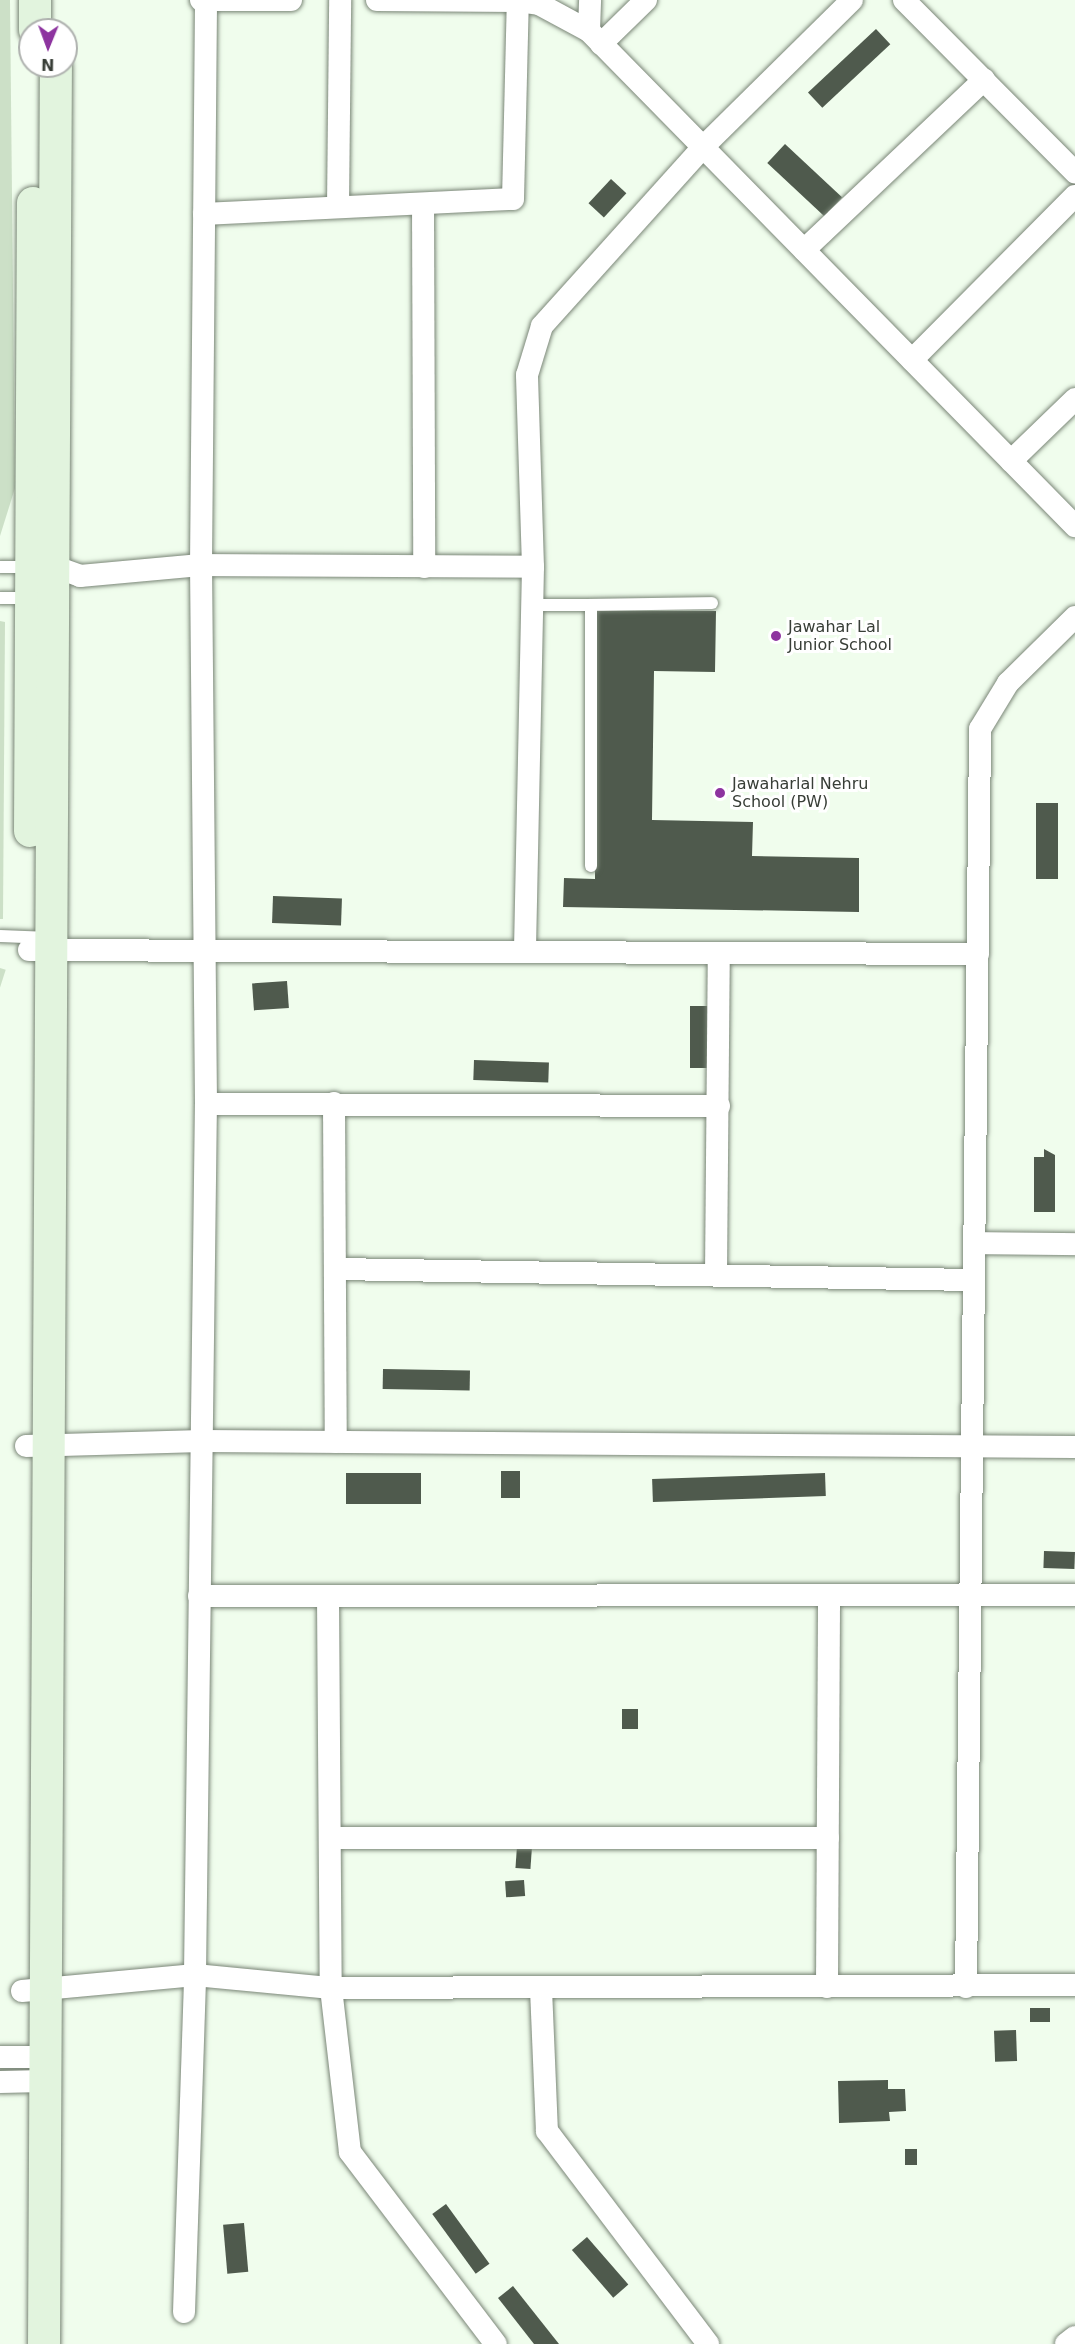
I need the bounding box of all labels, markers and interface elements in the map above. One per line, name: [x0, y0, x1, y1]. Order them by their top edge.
north arrow: [18, 18, 78, 78]
text: N: [41, 55, 55, 74]
place label: Jawahar Lal Junior School: [788, 617, 892, 655]
marker: Jawahar Lal Junior School: [769, 629, 783, 643]
place label: Jawaharlal Nehru School (PW): [732, 774, 868, 812]
marker: Jawaharlal Nehru School (PW): [713, 786, 727, 800]

